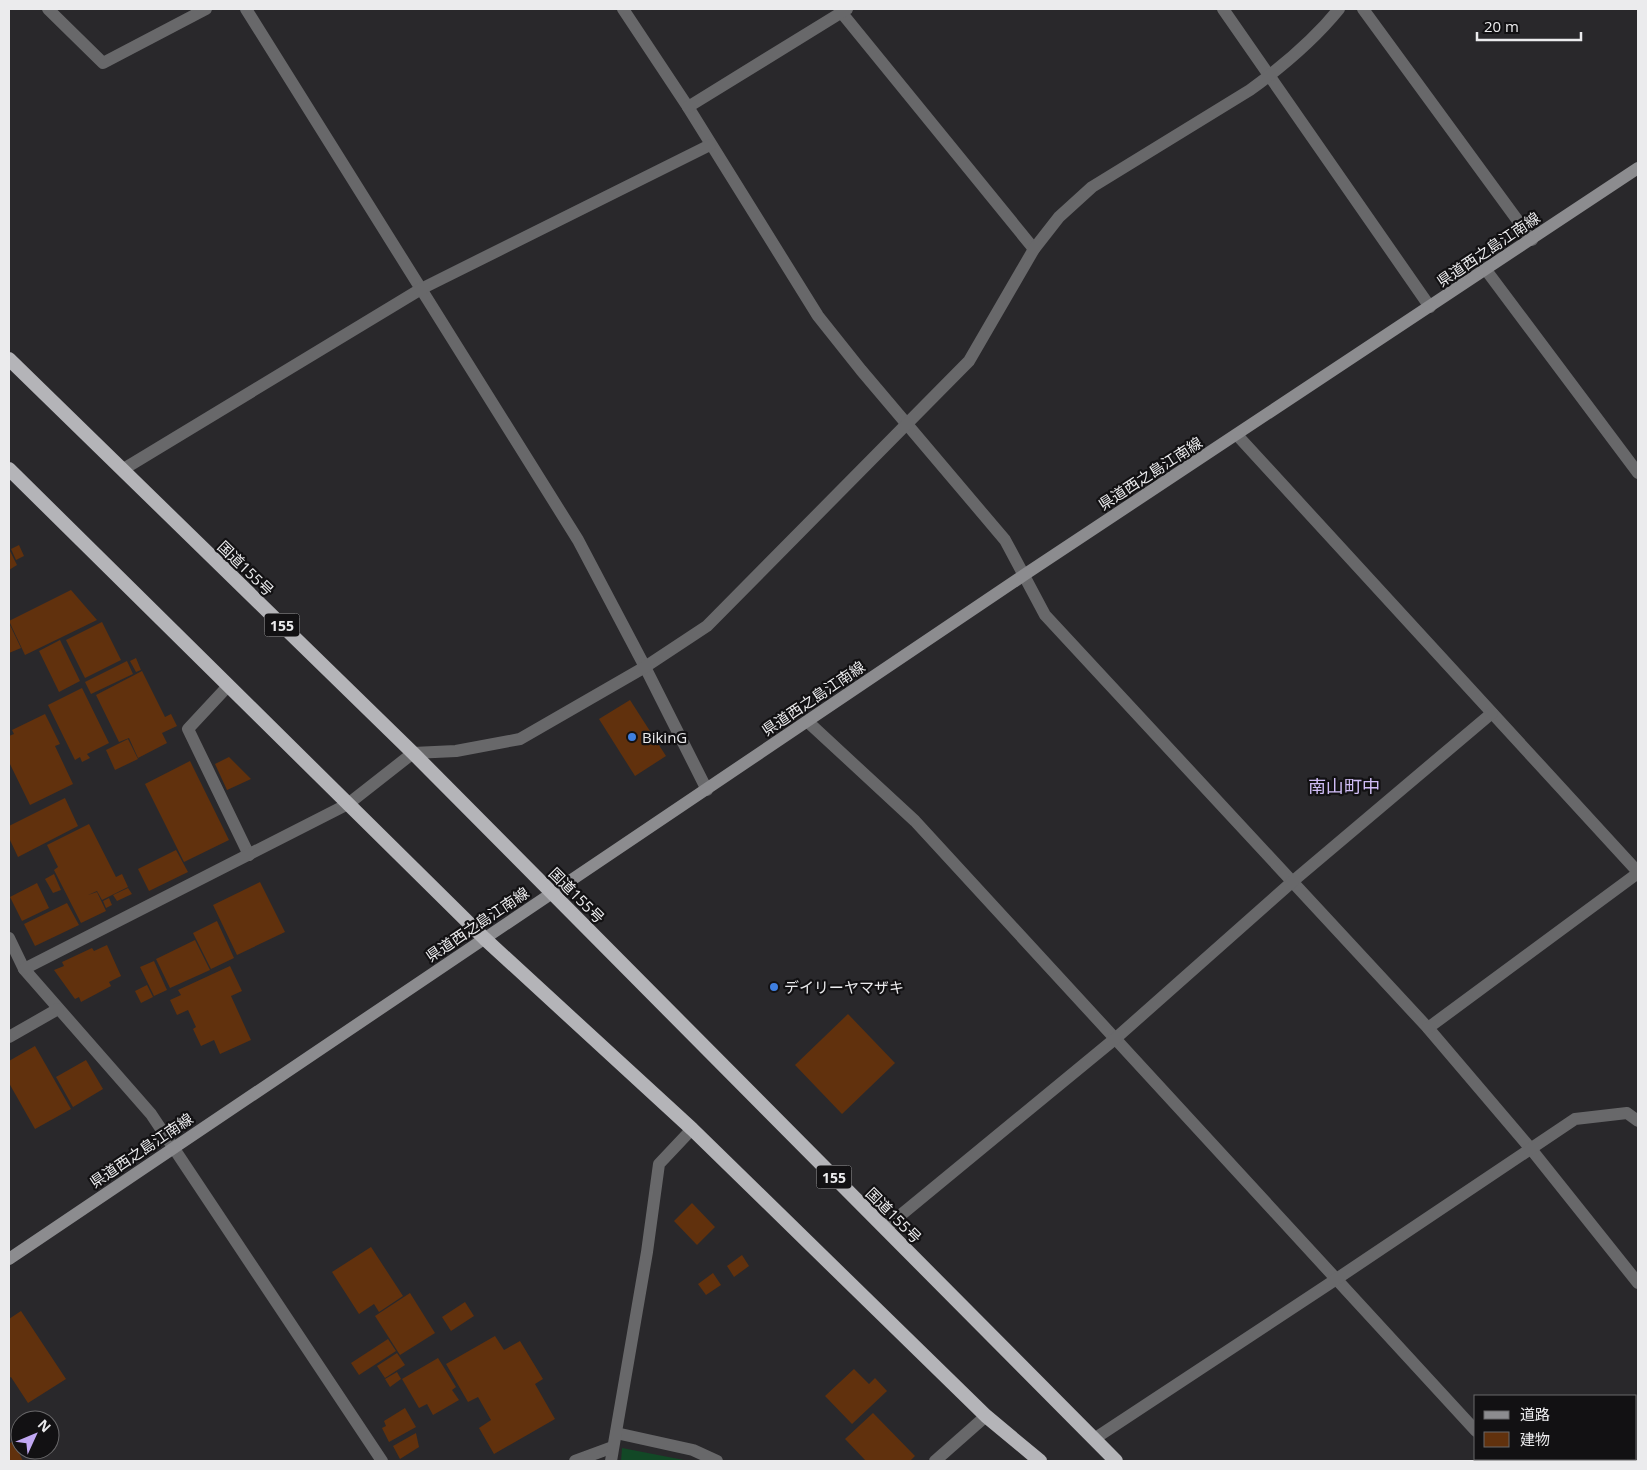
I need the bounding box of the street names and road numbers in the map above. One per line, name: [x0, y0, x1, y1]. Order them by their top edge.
street label: 県道西之島江南線: [1433, 207, 1543, 291]
street label: 県道西之島江南線: [1094, 432, 1206, 514]
street label: 国道155号: [214, 536, 278, 600]
road number: 155: [264, 614, 300, 636]
street label: 県道西之島江南線: [758, 656, 868, 740]
street label: 国道155号: [545, 863, 609, 927]
street label: 県道西之島江南線: [422, 882, 532, 966]
street label: 県道西之島江南線: [86, 1108, 196, 1192]
road number: 155: [816, 1166, 852, 1188]
street label: 国道155号: [862, 1183, 926, 1247]

